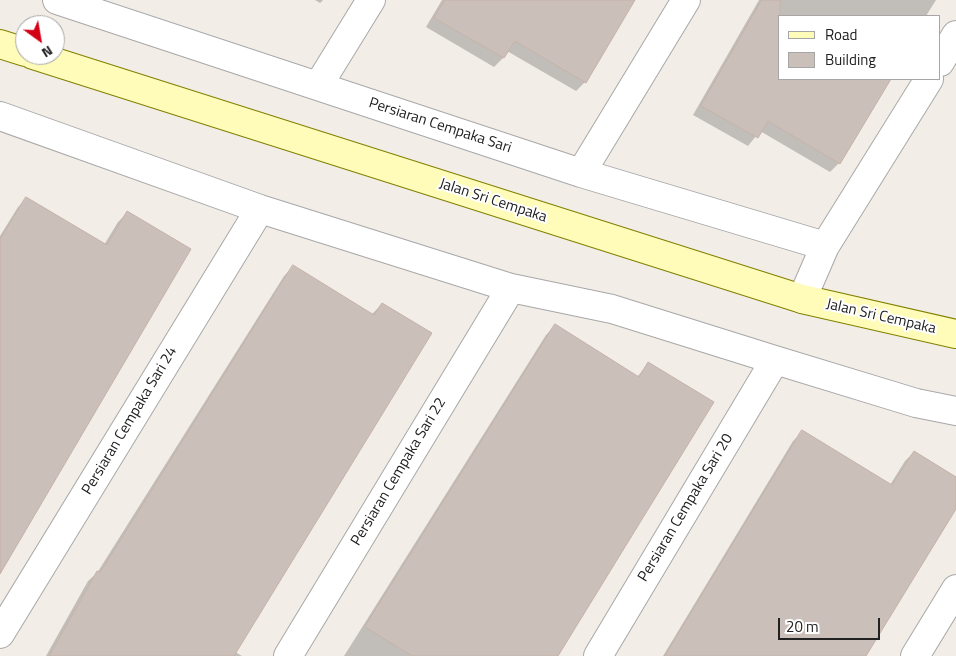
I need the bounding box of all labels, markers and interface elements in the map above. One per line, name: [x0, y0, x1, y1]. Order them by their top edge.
north arrow: [15, 15, 65, 65]
legend: [778, 15, 941, 80]
text: Road: [825, 23, 857, 46]
text: N: [38, 41, 57, 64]
text: Building: [825, 48, 876, 71]
street label: Persiaran Cempaka Sari: [366, 94, 514, 158]
street label: Jalan Sri Cempaka: [437, 175, 549, 227]
street label: Jalan Sri Cempaka: [824, 296, 938, 338]
street label: Persiaran Cempaka Sari 24: [79, 344, 181, 498]
street label: Persiaran Cempaka Sari 22: [348, 395, 450, 549]
street label: Persiaran Cempaka Sari 20: [635, 431, 737, 585]
scale bar: [781, 608, 884, 640]
text: 20 m: [786, 615, 819, 638]

